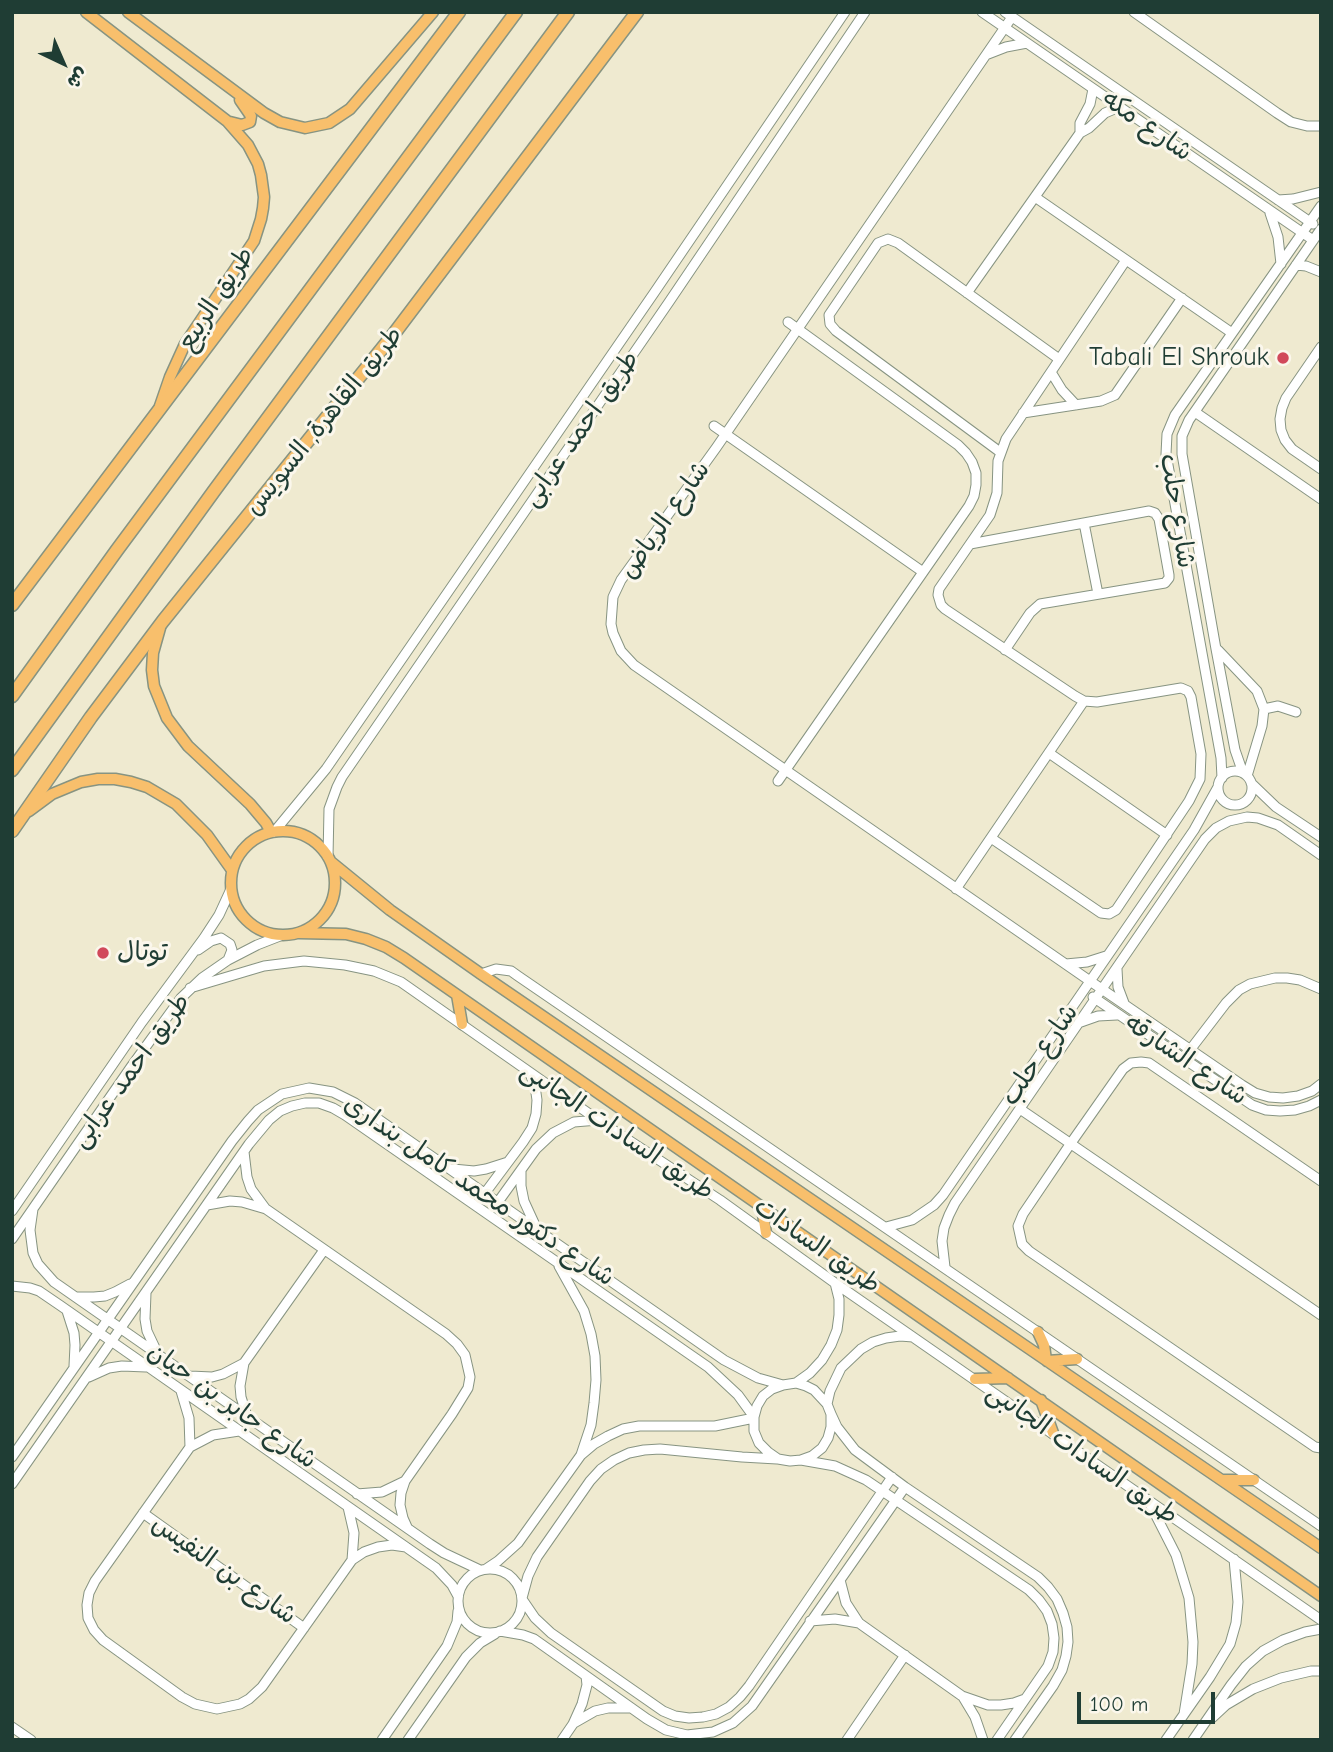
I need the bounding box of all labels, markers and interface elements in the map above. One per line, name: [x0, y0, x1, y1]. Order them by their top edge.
north arrow: [28, 28, 98, 98]
text: ش: [62, 63, 93, 93]
street label: شارع مكه: [1096, 84, 1198, 168]
street label: طريق الربيع: [171, 241, 261, 357]
street label: طريق القاهرة, السويس: [238, 320, 410, 522]
place label: Tabali El Shrouk: [1089, 342, 1269, 374]
street label: طريق احمد عرابى: [516, 345, 646, 513]
marker: Tabali El Shrouk: [1275, 350, 1291, 366]
street label: شارع حلب: [1153, 451, 1201, 571]
street label: شارع الرياض: [613, 455, 717, 585]
place label: توتال: [117, 937, 168, 969]
marker: توتال: [95, 945, 111, 961]
street label: طريق احمد عرابى: [64, 988, 198, 1154]
street label: شارع حلب: [995, 998, 1085, 1112]
street label: شارع الشارقه: [1119, 1008, 1253, 1112]
street label: طريق السادات الجانبى: [514, 1055, 720, 1207]
street label: شارع دكتور محمد كامل بندارى: [338, 1089, 620, 1293]
street label: طريق السادات: [748, 1191, 886, 1301]
street label: شارع جابر بن حيان: [141, 1336, 323, 1476]
street label: طريق السادات الجانبى: [980, 1376, 1184, 1532]
street label: شارع بن النفيس: [146, 1509, 302, 1631]
scale bar: [1081, 1678, 1219, 1722]
text: 100 m: [1090, 1692, 1148, 1716]

